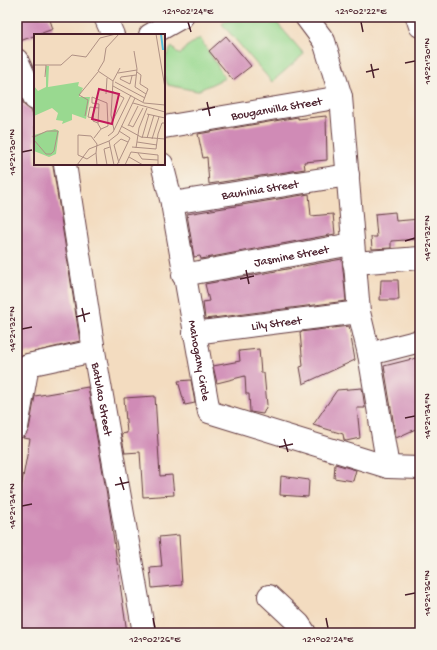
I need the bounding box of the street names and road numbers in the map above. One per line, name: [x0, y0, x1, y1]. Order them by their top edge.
street label: Bouganvilla Street: [229, 95, 324, 125]
street label: Bauhinia Street: [220, 178, 301, 204]
street label: Jasmine Street: [253, 243, 331, 271]
street label: Lily Street: [251, 314, 304, 335]
street label: Mahogany Circle: [184, 319, 212, 403]
street label: Batulao Street: [87, 361, 114, 438]

